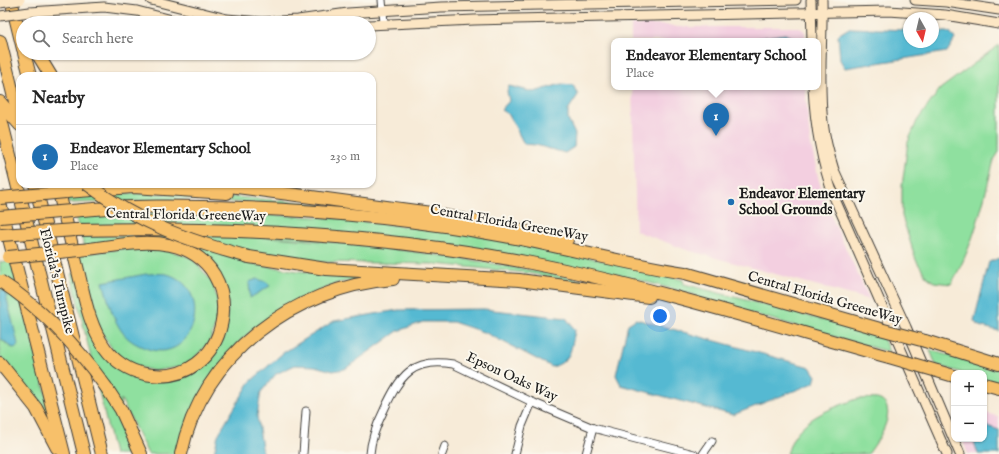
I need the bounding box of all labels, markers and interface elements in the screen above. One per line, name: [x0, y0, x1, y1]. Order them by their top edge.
north arrow: [903, 12, 939, 48]
search box: [16, 16, 376, 60]
icon: search: [30, 27, 52, 49]
text: Search here: [62, 29, 133, 48]
popup: [611, 38, 821, 90]
text: Endeavor Elementary School: [626, 46, 806, 65]
text: Place: [626, 65, 654, 82]
text: Nearby: [32, 88, 85, 109]
pin: 1: [703, 103, 729, 136]
text: Endeavor Elementary School: [70, 139, 251, 158]
text: 1: [43, 148, 47, 165]
text: 230 m: [330, 148, 360, 165]
text: Place: [70, 158, 98, 175]
place label: Endeavor Elementary School Grounds: [739, 185, 866, 219]
marker: Endeavor Elementary School Grounds: [726, 197, 736, 207]
street label: Central Florida GreeneWay: [429, 200, 590, 246]
street label: Central Florida GreeneWay: [106, 205, 266, 225]
street label: Florida's Turnpike: [35, 226, 79, 336]
street label: Central Florida GreeneWay: [746, 267, 905, 329]
your location: [650, 306, 670, 326]
street label: Epson Oaks Way: [464, 348, 561, 406]
map controls: [951, 370, 987, 442]
button: +: [951, 370, 987, 406]
button: −: [951, 406, 987, 442]

